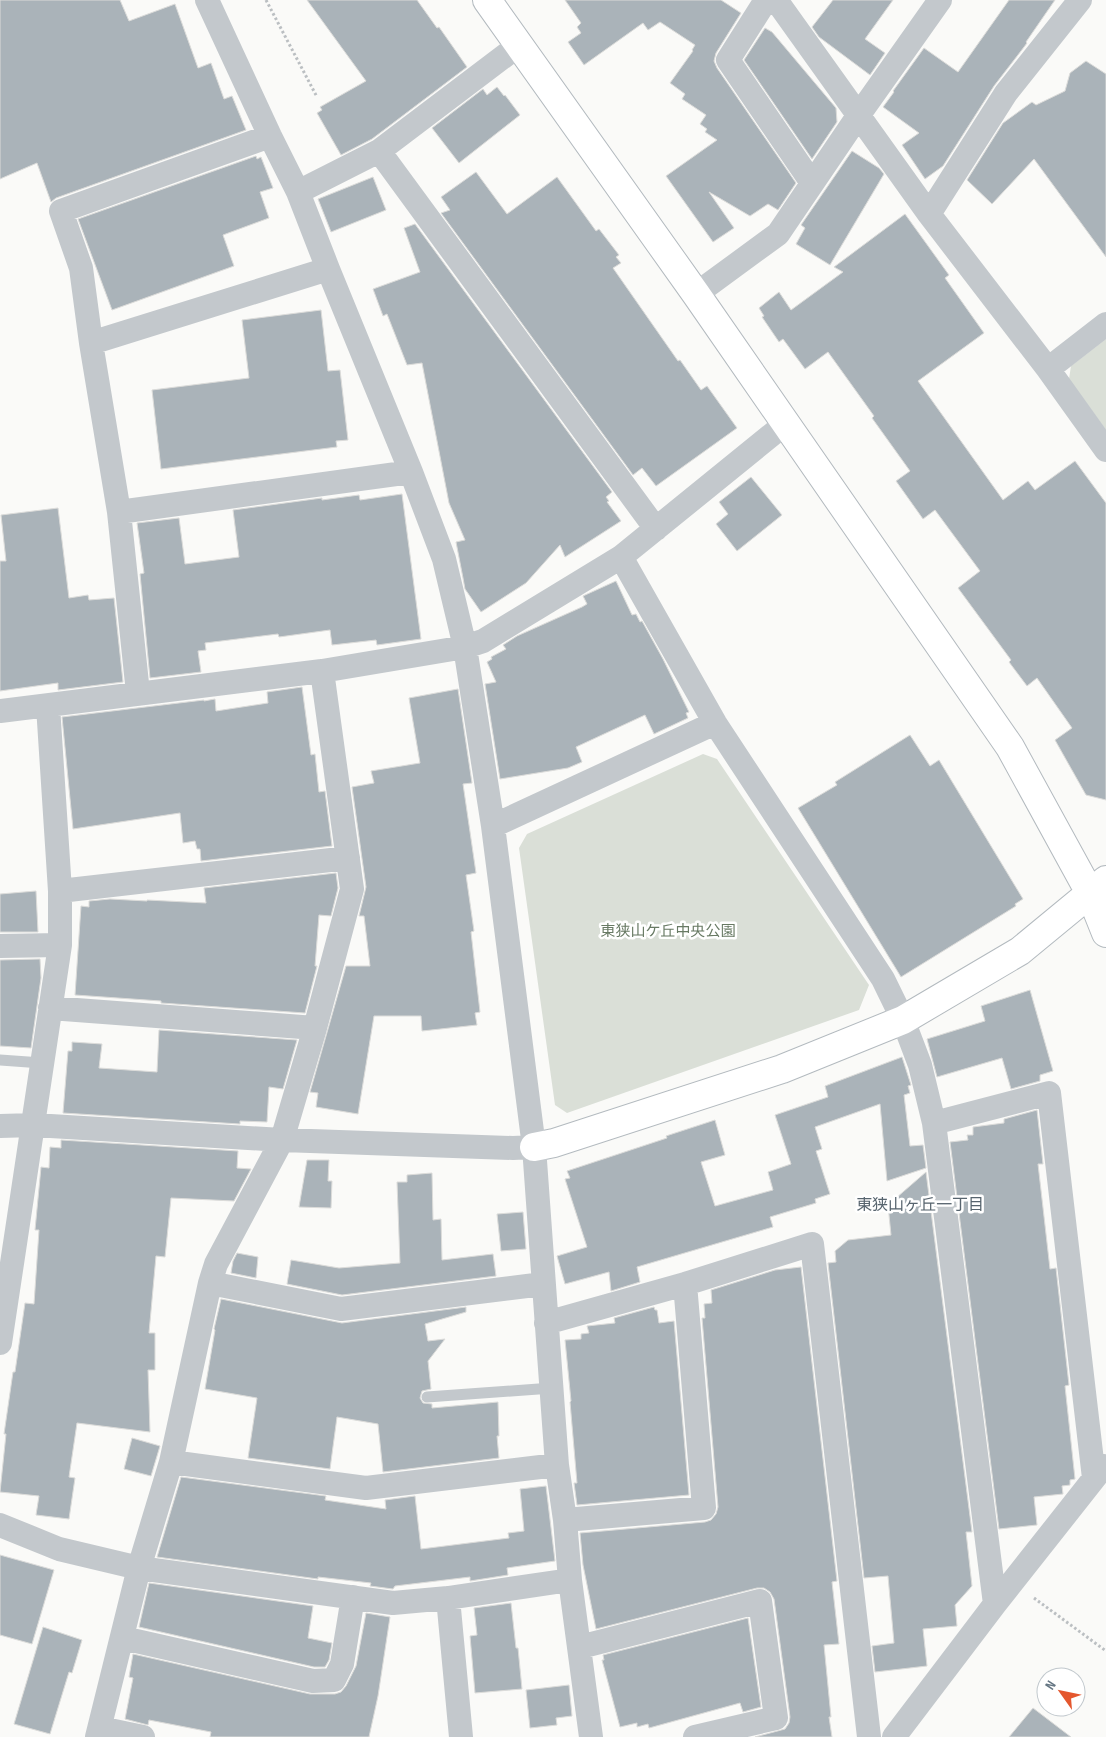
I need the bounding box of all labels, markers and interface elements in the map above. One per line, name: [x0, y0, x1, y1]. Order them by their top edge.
park label: 東狭山ケ丘中央公園: [600, 922, 736, 941]
district label: 東狭山ヶ丘一丁目: [856, 1196, 984, 1215]
north arrow: [1036, 1667, 1086, 1717]
text: N: [1041, 1677, 1060, 1693]

